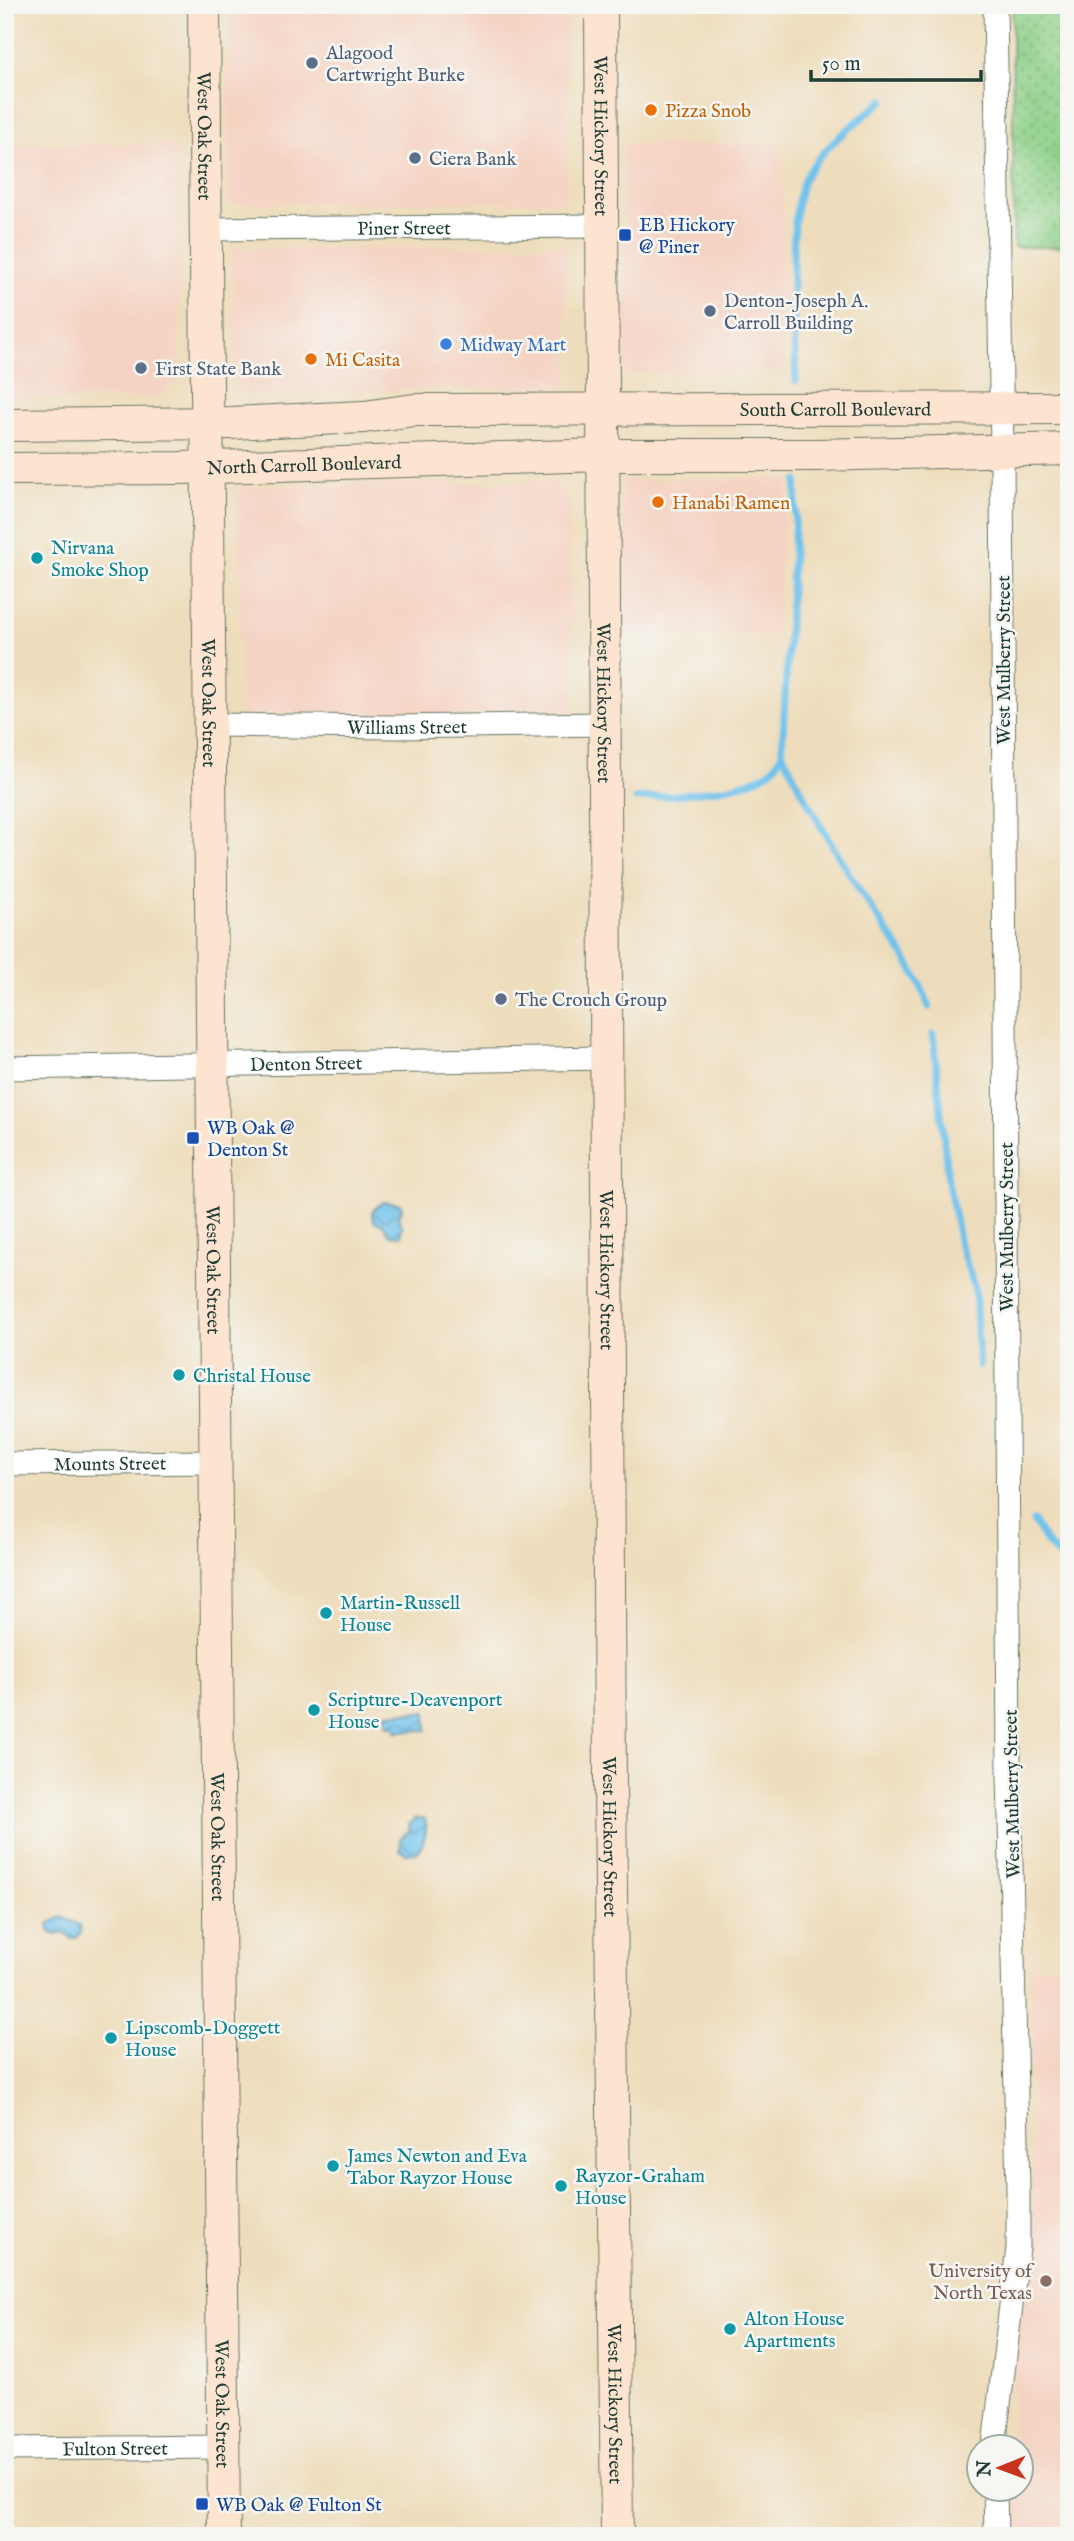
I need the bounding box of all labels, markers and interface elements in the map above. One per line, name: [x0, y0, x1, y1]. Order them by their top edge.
scale bar: [811, 38, 981, 82]
place label: Alagood Cartwright Burke: [325, 42, 465, 88]
text: 50 m: [822, 51, 861, 78]
marker: Alagood Cartwright Burke: [304, 55, 320, 71]
street label: West Hickory Street: [587, 56, 612, 217]
street label: West Oak Street: [191, 71, 216, 201]
place label: Pizza Snob: [665, 100, 751, 124]
marker: Pizza Snob: [643, 102, 659, 118]
place label: Ciera Bank: [429, 148, 517, 172]
marker: Ciera Bank: [407, 150, 423, 166]
place label: EB Hickory @ Piner: [639, 214, 736, 260]
street label: Piner Street: [357, 217, 451, 242]
marker: EB Hickory @ Piner: [617, 227, 633, 243]
place label: Denton-Joseph A. Carroll Building: [724, 290, 868, 336]
marker: Denton-Joseph A. Carroll Building: [702, 303, 718, 319]
place label: Midway Mart: [460, 334, 567, 358]
marker: Midway Mart: [438, 336, 454, 352]
place label: Mi Casita: [325, 349, 401, 373]
marker: Mi Casita: [303, 351, 319, 367]
place label: First State Bank: [155, 358, 282, 382]
marker: First State Bank: [133, 360, 149, 376]
street label: South Carroll Boulevard: [740, 398, 932, 423]
street label: North Carroll Boulevard: [206, 451, 403, 481]
place label: Hanabi Ramen: [672, 492, 790, 516]
marker: Hanabi Ramen: [650, 494, 666, 510]
place label: Nirvana Smoke Shop: [51, 537, 149, 583]
marker: Nirvana Smoke Shop: [29, 550, 45, 566]
street label: West Mulberry Street: [993, 575, 1017, 745]
street label: West Hickory Street: [590, 623, 615, 784]
street label: West Oak Street: [195, 638, 220, 768]
street label: Williams Street: [347, 716, 468, 741]
place label: The Crouch Group: [515, 989, 667, 1013]
marker: The Crouch Group: [493, 991, 509, 1007]
street label: Denton Street: [250, 1052, 363, 1078]
place label: WB Oak @ Denton St: [207, 1117, 294, 1163]
marker: WB Oak @ Denton St: [185, 1130, 201, 1146]
street label: West Mulberry Street: [996, 1142, 1020, 1312]
street label: West Hickory Street: [593, 1190, 618, 1351]
street label: West Oak Street: [199, 1205, 225, 1335]
place label: Christal House: [193, 1365, 311, 1389]
marker: Christal House: [171, 1367, 187, 1383]
street label: Mounts Street: [54, 1452, 167, 1478]
place label: Martin-Russell House: [340, 1592, 461, 1638]
marker: Martin-Russell House: [318, 1605, 334, 1621]
place label: Scripture-Deavenport House: [328, 1689, 503, 1735]
marker: Scripture-Deavenport House: [306, 1702, 322, 1718]
street label: West Mulberry Street: [1000, 1709, 1026, 1879]
street label: West Hickory Street: [596, 1757, 621, 1918]
street label: West Oak Street: [204, 1772, 229, 1902]
place label: Lipscomb-Doggett House: [125, 2017, 281, 2063]
marker: Lipscomb-Doggett House: [103, 2030, 119, 2046]
place label: James Newton and Eva Tabor Rayzor House: [345, 2145, 528, 2191]
marker: James Newton and Eva Tabor Rayzor House: [325, 2158, 341, 2174]
place label: Rayzor-Graham House: [575, 2165, 705, 2211]
marker: Rayzor-Graham House: [553, 2178, 569, 2194]
place label: University of North Texas: [928, 2260, 1035, 2306]
marker: University of North Texas: [1038, 2273, 1054, 2289]
place label: Alton House Apartments: [743, 2308, 845, 2354]
marker: Alton House Apartments: [722, 2321, 738, 2337]
street label: West Hickory Street: [601, 2323, 627, 2485]
street label: West Oak Street: [208, 2339, 233, 2469]
north arrow: [965, 2432, 1036, 2502]
street label: Fulton Street: [62, 2438, 168, 2462]
text: N: [973, 2459, 997, 2478]
place label: WB Oak @ Fulton St: [216, 2494, 382, 2518]
marker: WB Oak @ Fulton St: [194, 2496, 210, 2512]

